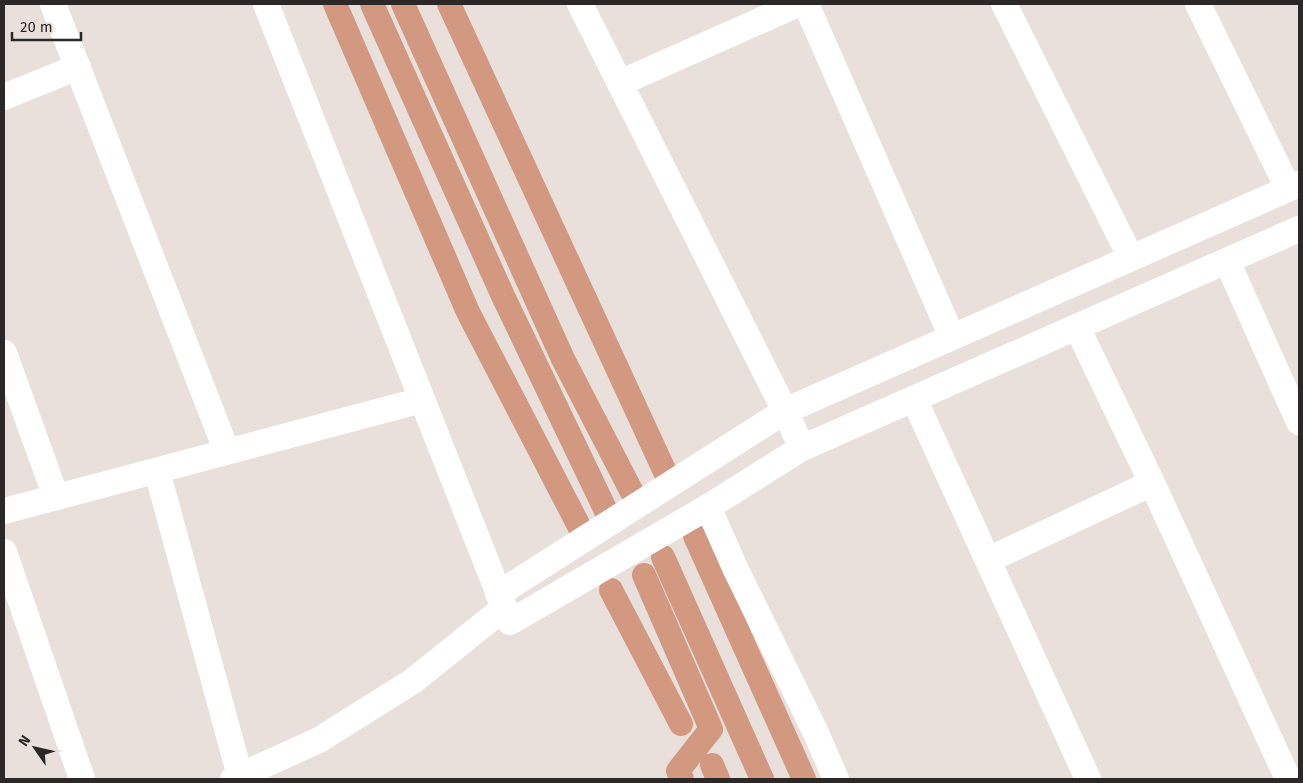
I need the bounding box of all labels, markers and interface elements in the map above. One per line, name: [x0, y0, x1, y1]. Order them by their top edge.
scale bar: [12, 10, 81, 42]
text: 20 m: [20, 18, 53, 36]
north arrow: [10, 723, 60, 773]
text: N: [15, 732, 34, 750]

